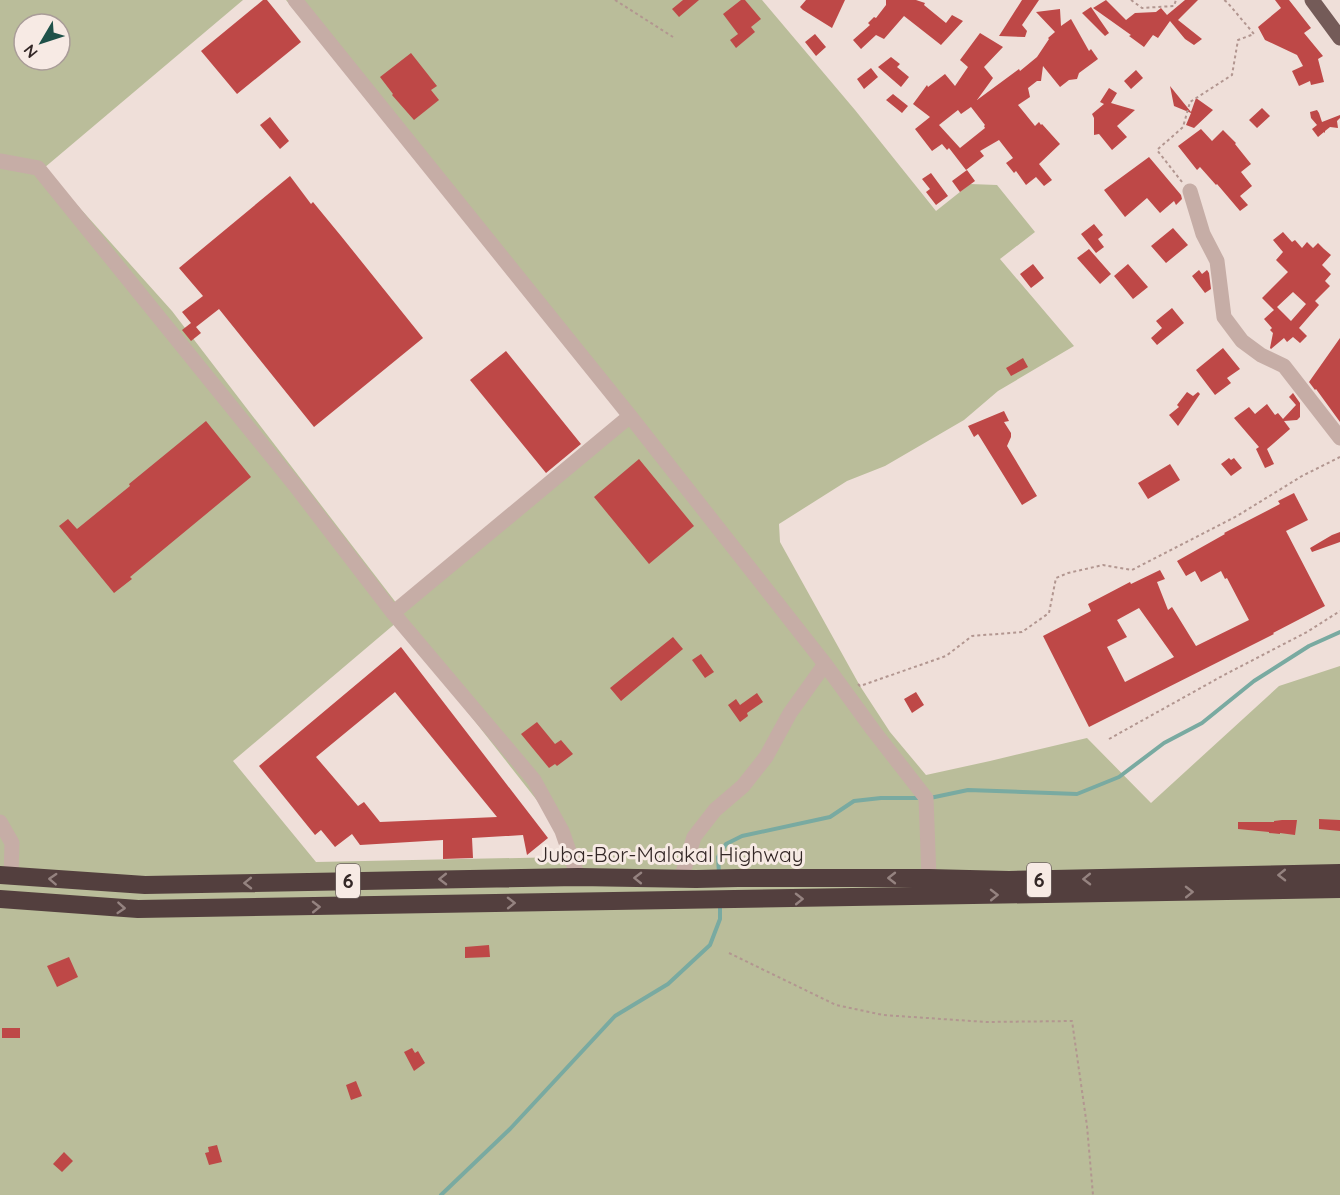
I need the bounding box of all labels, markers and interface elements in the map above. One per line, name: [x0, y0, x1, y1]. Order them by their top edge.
north arrow: [12, 12, 72, 72]
text: N: [19, 41, 42, 62]
street label: Juba-Bor-Malakal Highway: [536, 841, 804, 867]
road number: 6: [1027, 863, 1051, 897]
road number: 6: [336, 864, 360, 898]
one-way arrow: [1277, 868, 1286, 881]
one-way arrow: [633, 872, 642, 884]
one-way arrow: [887, 872, 896, 884]
one-way arrow: [49, 873, 58, 886]
one-way arrow: [438, 873, 447, 885]
one-way arrow: [1082, 873, 1091, 885]
one-way arrow: [243, 877, 252, 889]
one-way arrow: [1185, 886, 1194, 898]
one-way arrow: [990, 889, 999, 902]
one-way arrow: [795, 893, 804, 905]
one-way arrow: [507, 897, 516, 909]
one-way arrow: [117, 901, 126, 914]
one-way arrow: [312, 901, 321, 913]

